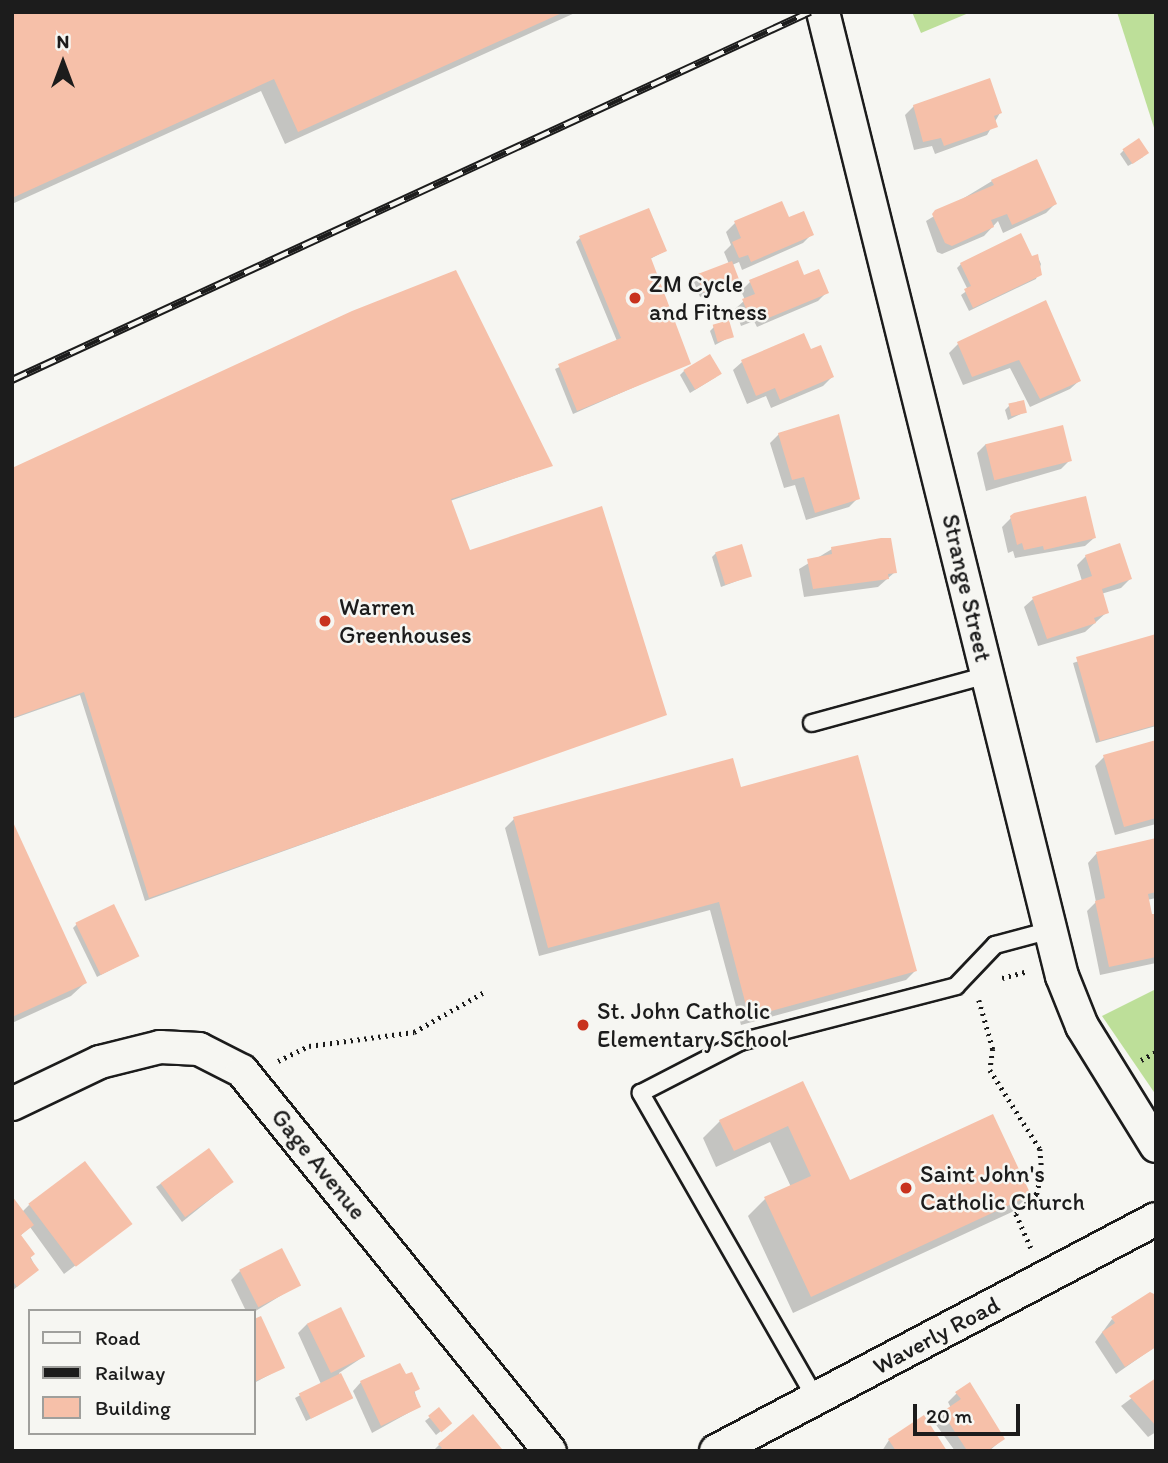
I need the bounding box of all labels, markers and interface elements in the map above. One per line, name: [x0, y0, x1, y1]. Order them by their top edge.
north arrow: [28, 28, 98, 98]
text: N: [57, 30, 69, 53]
place label: ZM Cycle and Fitness: [649, 270, 766, 326]
marker: ZM Cycle and Fitness: [627, 290, 643, 306]
street label: Strange Street: [936, 512, 998, 664]
place label: Warren Greenhouses: [339, 593, 472, 649]
marker: Warren Greenhouses: [317, 613, 333, 629]
place label: St. John Catholic Elementary School: [597, 997, 788, 1053]
marker: St. John Catholic Elementary School: [575, 1017, 591, 1033]
street label: Gage Avenue: [266, 1103, 372, 1225]
place label: Saint John's Catholic Church: [920, 1160, 1086, 1216]
marker: Saint John's Catholic Church: [898, 1180, 914, 1196]
street label: Waverly Road: [868, 1290, 1004, 1380]
legend: [28, 1309, 256, 1435]
text: Road: [95, 1325, 140, 1350]
text: Railway: [95, 1360, 165, 1385]
scale bar: [916, 1390, 1023, 1434]
text: Building: [95, 1395, 171, 1420]
text: 20 m: [926, 1403, 972, 1428]

